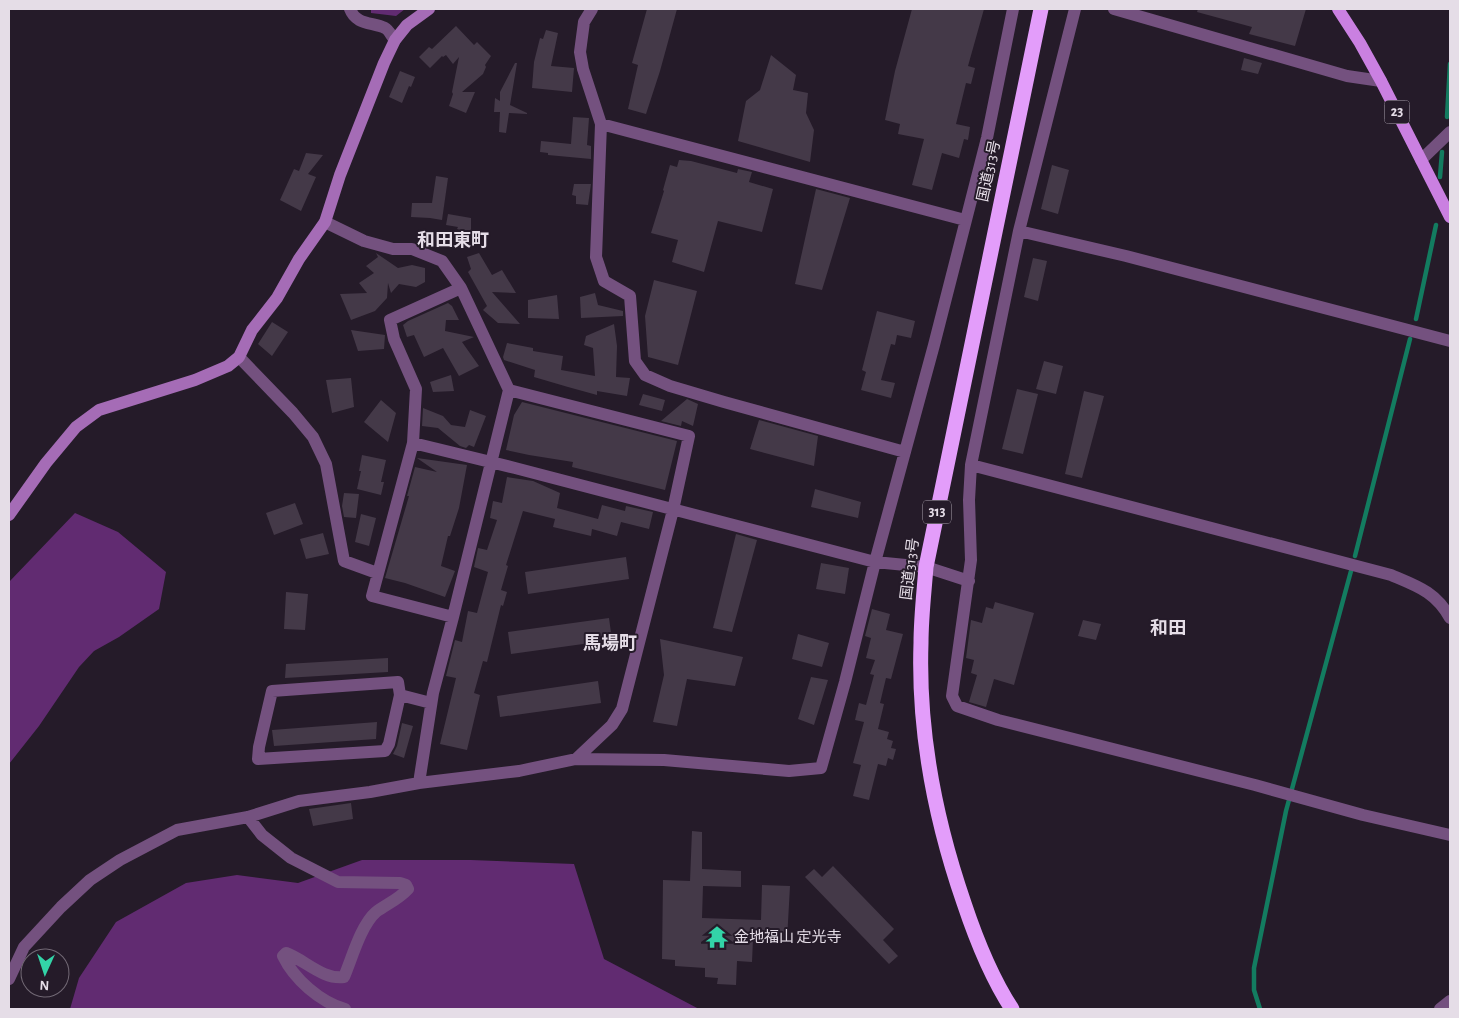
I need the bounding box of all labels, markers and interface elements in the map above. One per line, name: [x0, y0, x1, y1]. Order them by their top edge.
road number: 23: [1384, 100, 1410, 124]
street label: 国道313号: [974, 139, 1003, 203]
district label: 和田東町: [417, 230, 489, 250]
road number: 313: [923, 501, 951, 524]
street label: 国道313号: [898, 537, 921, 601]
district label: 和田: [1150, 618, 1186, 638]
district label: 馬場町: [583, 634, 637, 653]
temple icon: 金地福山 定光寺: [704, 924, 730, 950]
place label: 金地福山 定光寺: [734, 929, 841, 945]
north arrow: [20, 948, 70, 998]
text: N: [39, 978, 50, 992]

